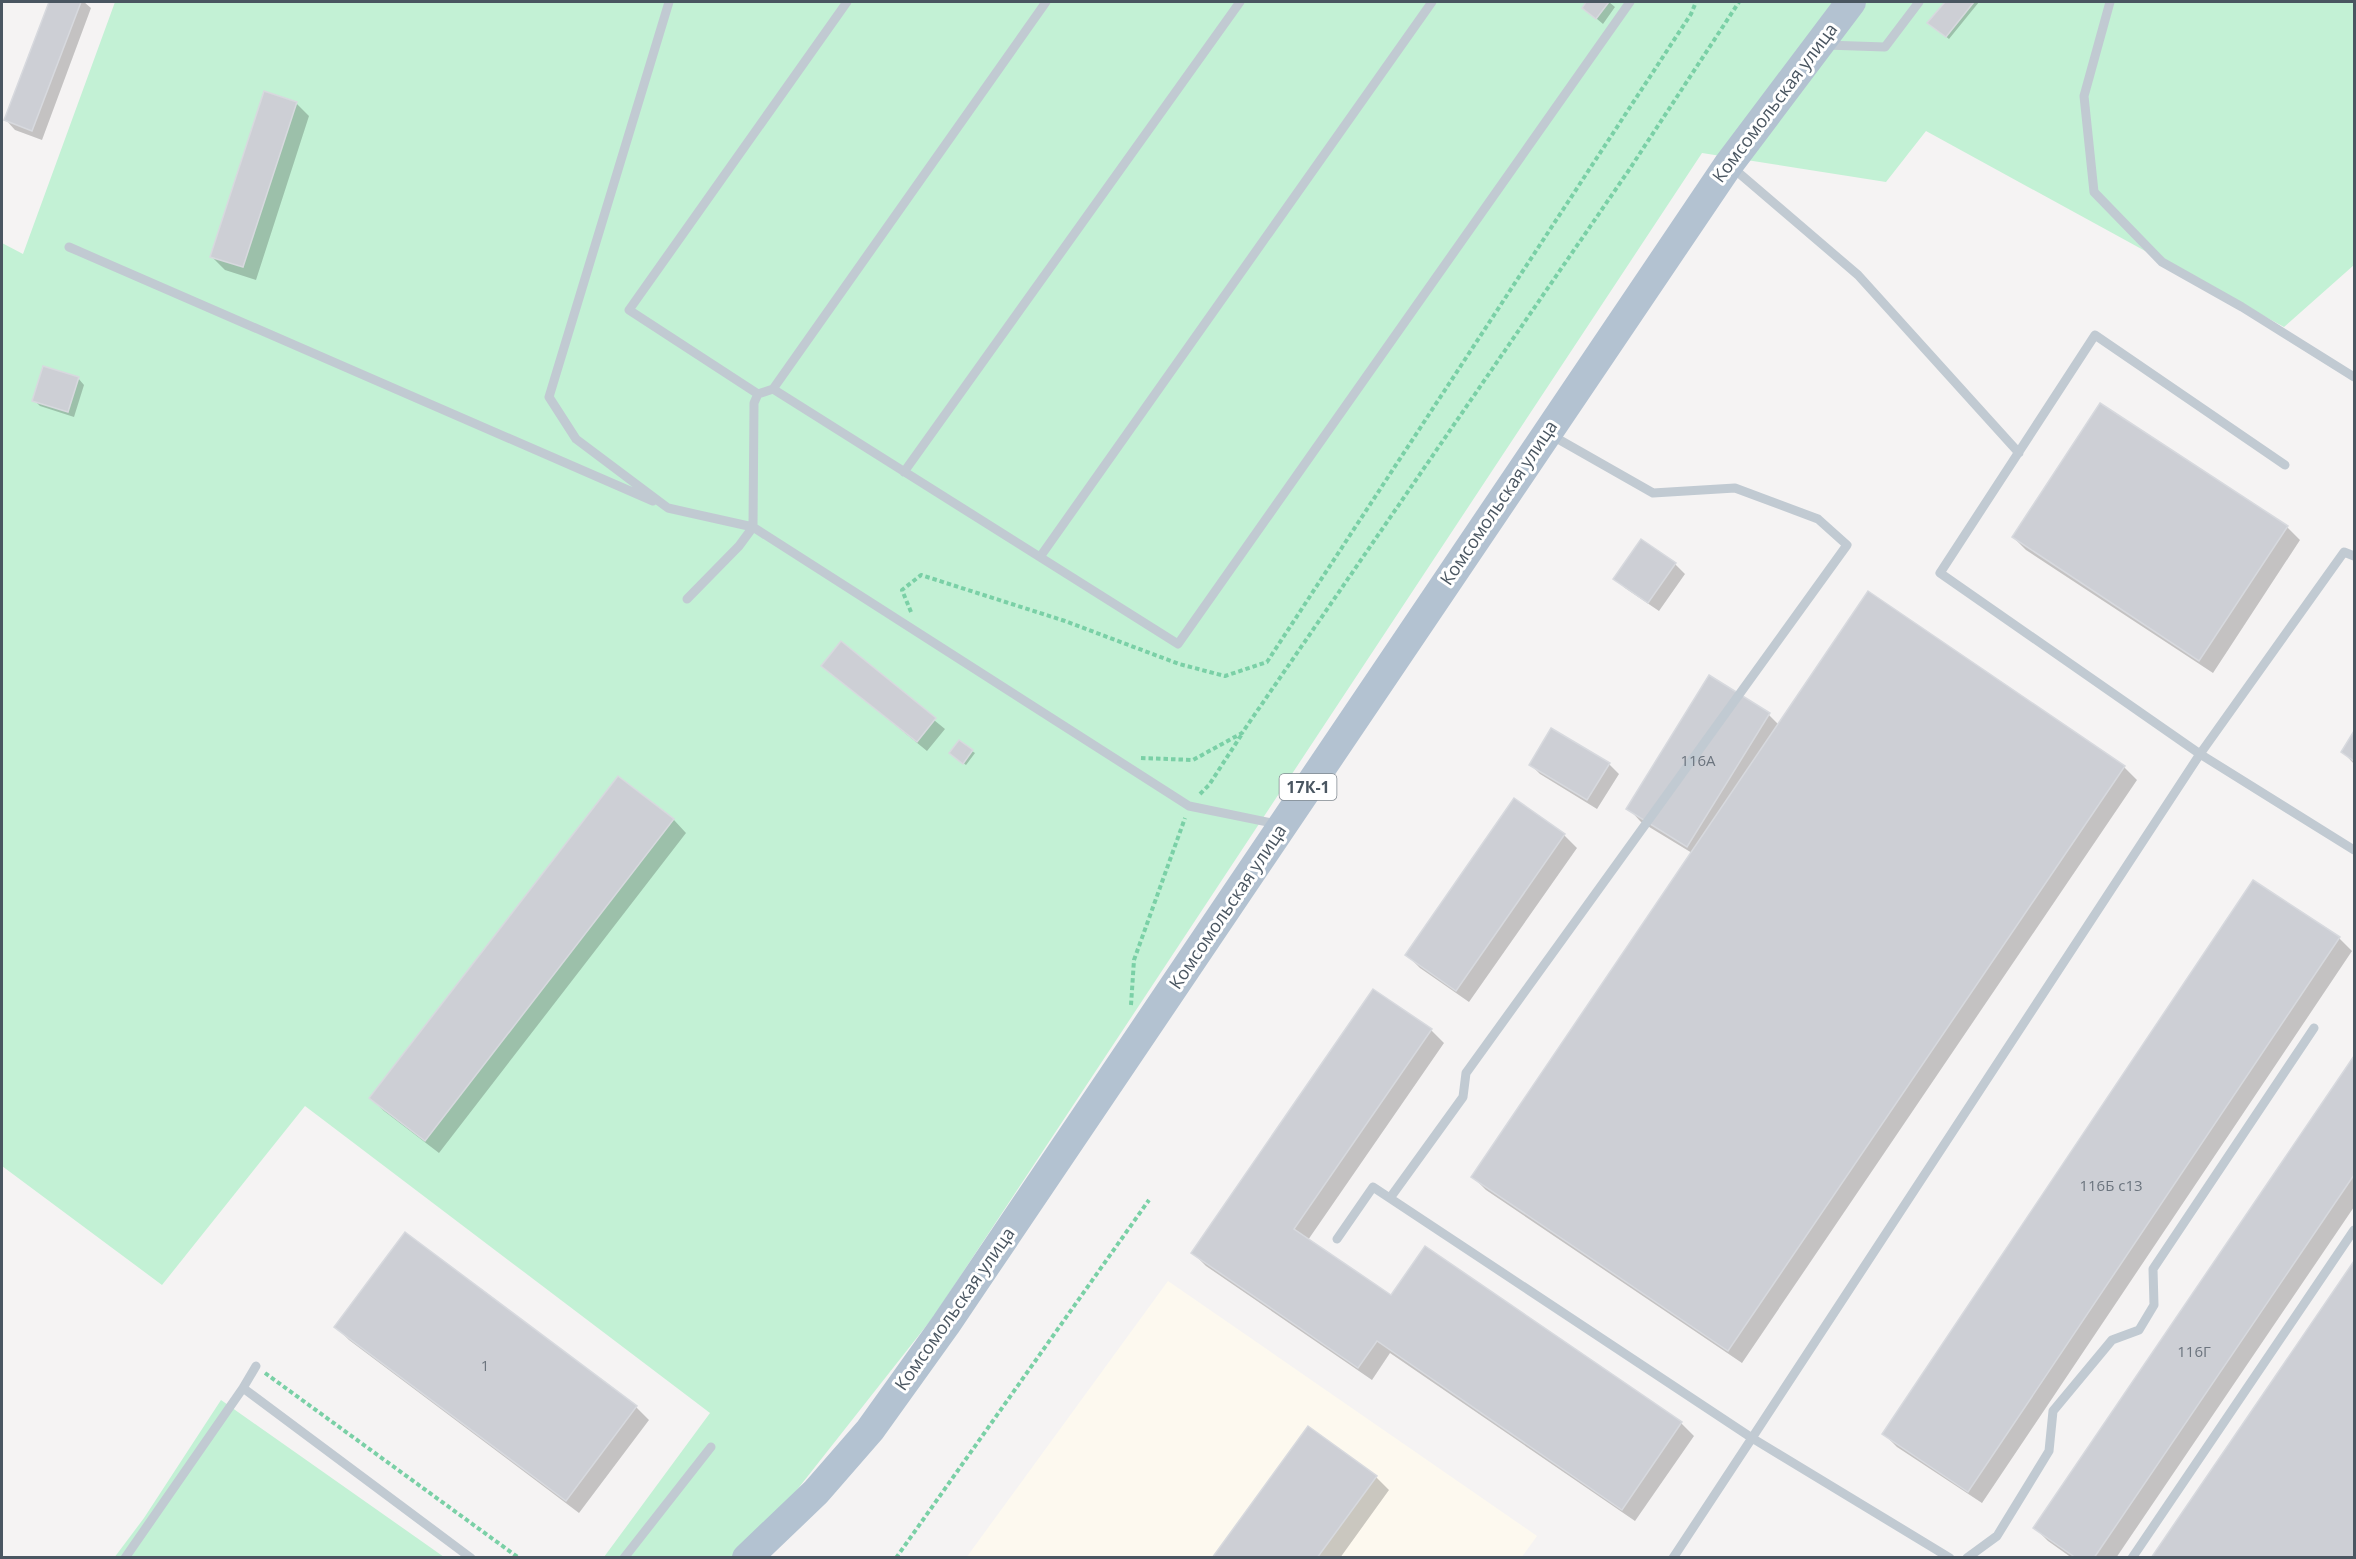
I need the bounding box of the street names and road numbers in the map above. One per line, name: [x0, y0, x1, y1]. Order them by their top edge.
street label: Комсомольская улица: [1706, 18, 1842, 187]
street label: Комсомольская улица: [1434, 415, 1562, 590]
road number: 17К-1: [1280, 774, 1336, 800]
street label: Комсомольская улица: [1163, 819, 1291, 994]
street label: Комсомольская улица: [889, 1222, 1020, 1395]

